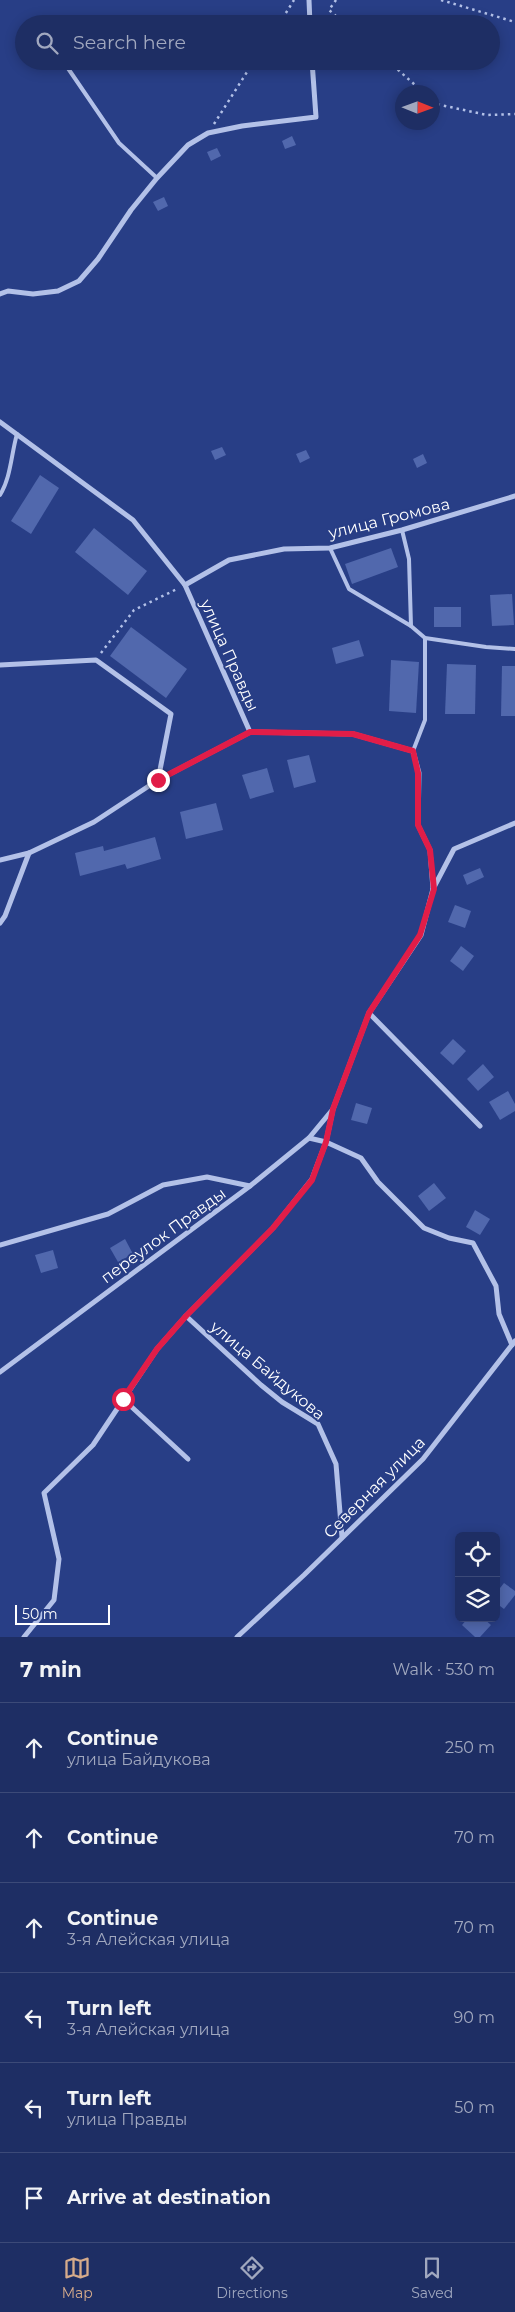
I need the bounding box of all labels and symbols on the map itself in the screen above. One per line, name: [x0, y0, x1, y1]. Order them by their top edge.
north arrow: [395, 85, 440, 130]
street label: улица Громова: [325, 494, 452, 543]
street label: улица Правды: [196, 595, 263, 714]
route end: [147, 769, 170, 792]
street label: переулок Правды: [97, 1184, 230, 1287]
street label: улица Байдукова: [206, 1316, 329, 1424]
route start: [112, 1388, 135, 1411]
street label: Северная улица: [320, 1433, 429, 1542]
scale bar: [15, 1602, 110, 1625]

